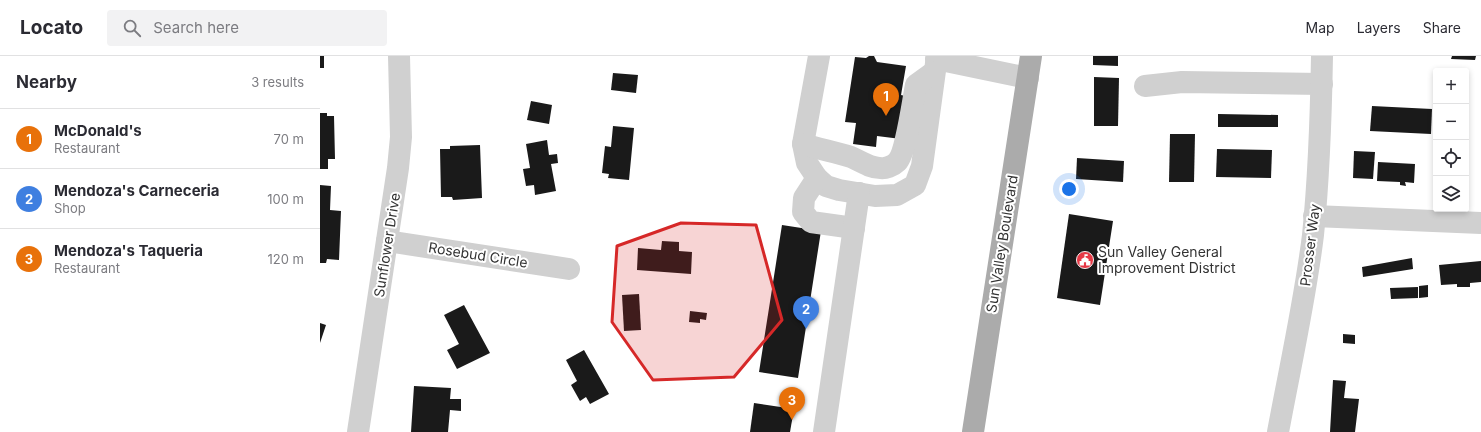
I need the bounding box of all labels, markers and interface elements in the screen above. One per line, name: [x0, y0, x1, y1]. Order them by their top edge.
search box: [107, 10, 387, 46]
text: Locato: [20, 16, 83, 39]
icon: search: [121, 17, 143, 39]
text: Search here: [153, 18, 239, 37]
text: Map: [1306, 19, 1335, 36]
text: Layers: [1357, 19, 1401, 36]
text: Share: [1423, 19, 1461, 36]
map controls: [1433, 68, 1469, 212]
button: +: [1433, 68, 1469, 104]
text: Nearby: [16, 72, 77, 92]
text: 3 results: [251, 74, 304, 90]
pin: 1: [873, 83, 899, 116]
button: −: [1433, 104, 1469, 140]
text: McDonald's: [54, 121, 142, 140]
text: 1: [26, 131, 32, 147]
text: 70 m: [274, 131, 304, 147]
text: Restaurant: [54, 140, 120, 156]
button: locate: [1433, 140, 1469, 176]
street label: Sun Valley Boulevard: [982, 174, 1021, 314]
button: layers: [1433, 176, 1469, 212]
your location: [1059, 179, 1079, 199]
text: Mendoza's Carneceria: [54, 181, 220, 200]
text: 2: [25, 191, 33, 207]
text: 100 m: [267, 191, 304, 207]
street label: Sunflower Drive: [370, 191, 403, 298]
text: Shop: [54, 200, 86, 216]
street label: Prosser Way: [1296, 203, 1323, 287]
street label: Rosebud Circle: [427, 238, 529, 271]
text: Mendoza's Taqueria: [54, 241, 203, 260]
place label: Sun Valley General Improvement District: [1098, 243, 1236, 276]
public building icon: Sun Valley General Improvement District: [1075, 250, 1095, 270]
text: 3: [25, 251, 33, 267]
text: 120 m: [268, 251, 304, 267]
text: Restaurant: [54, 260, 120, 276]
pin: 2: [793, 296, 819, 329]
pin: 3: [779, 387, 805, 420]

